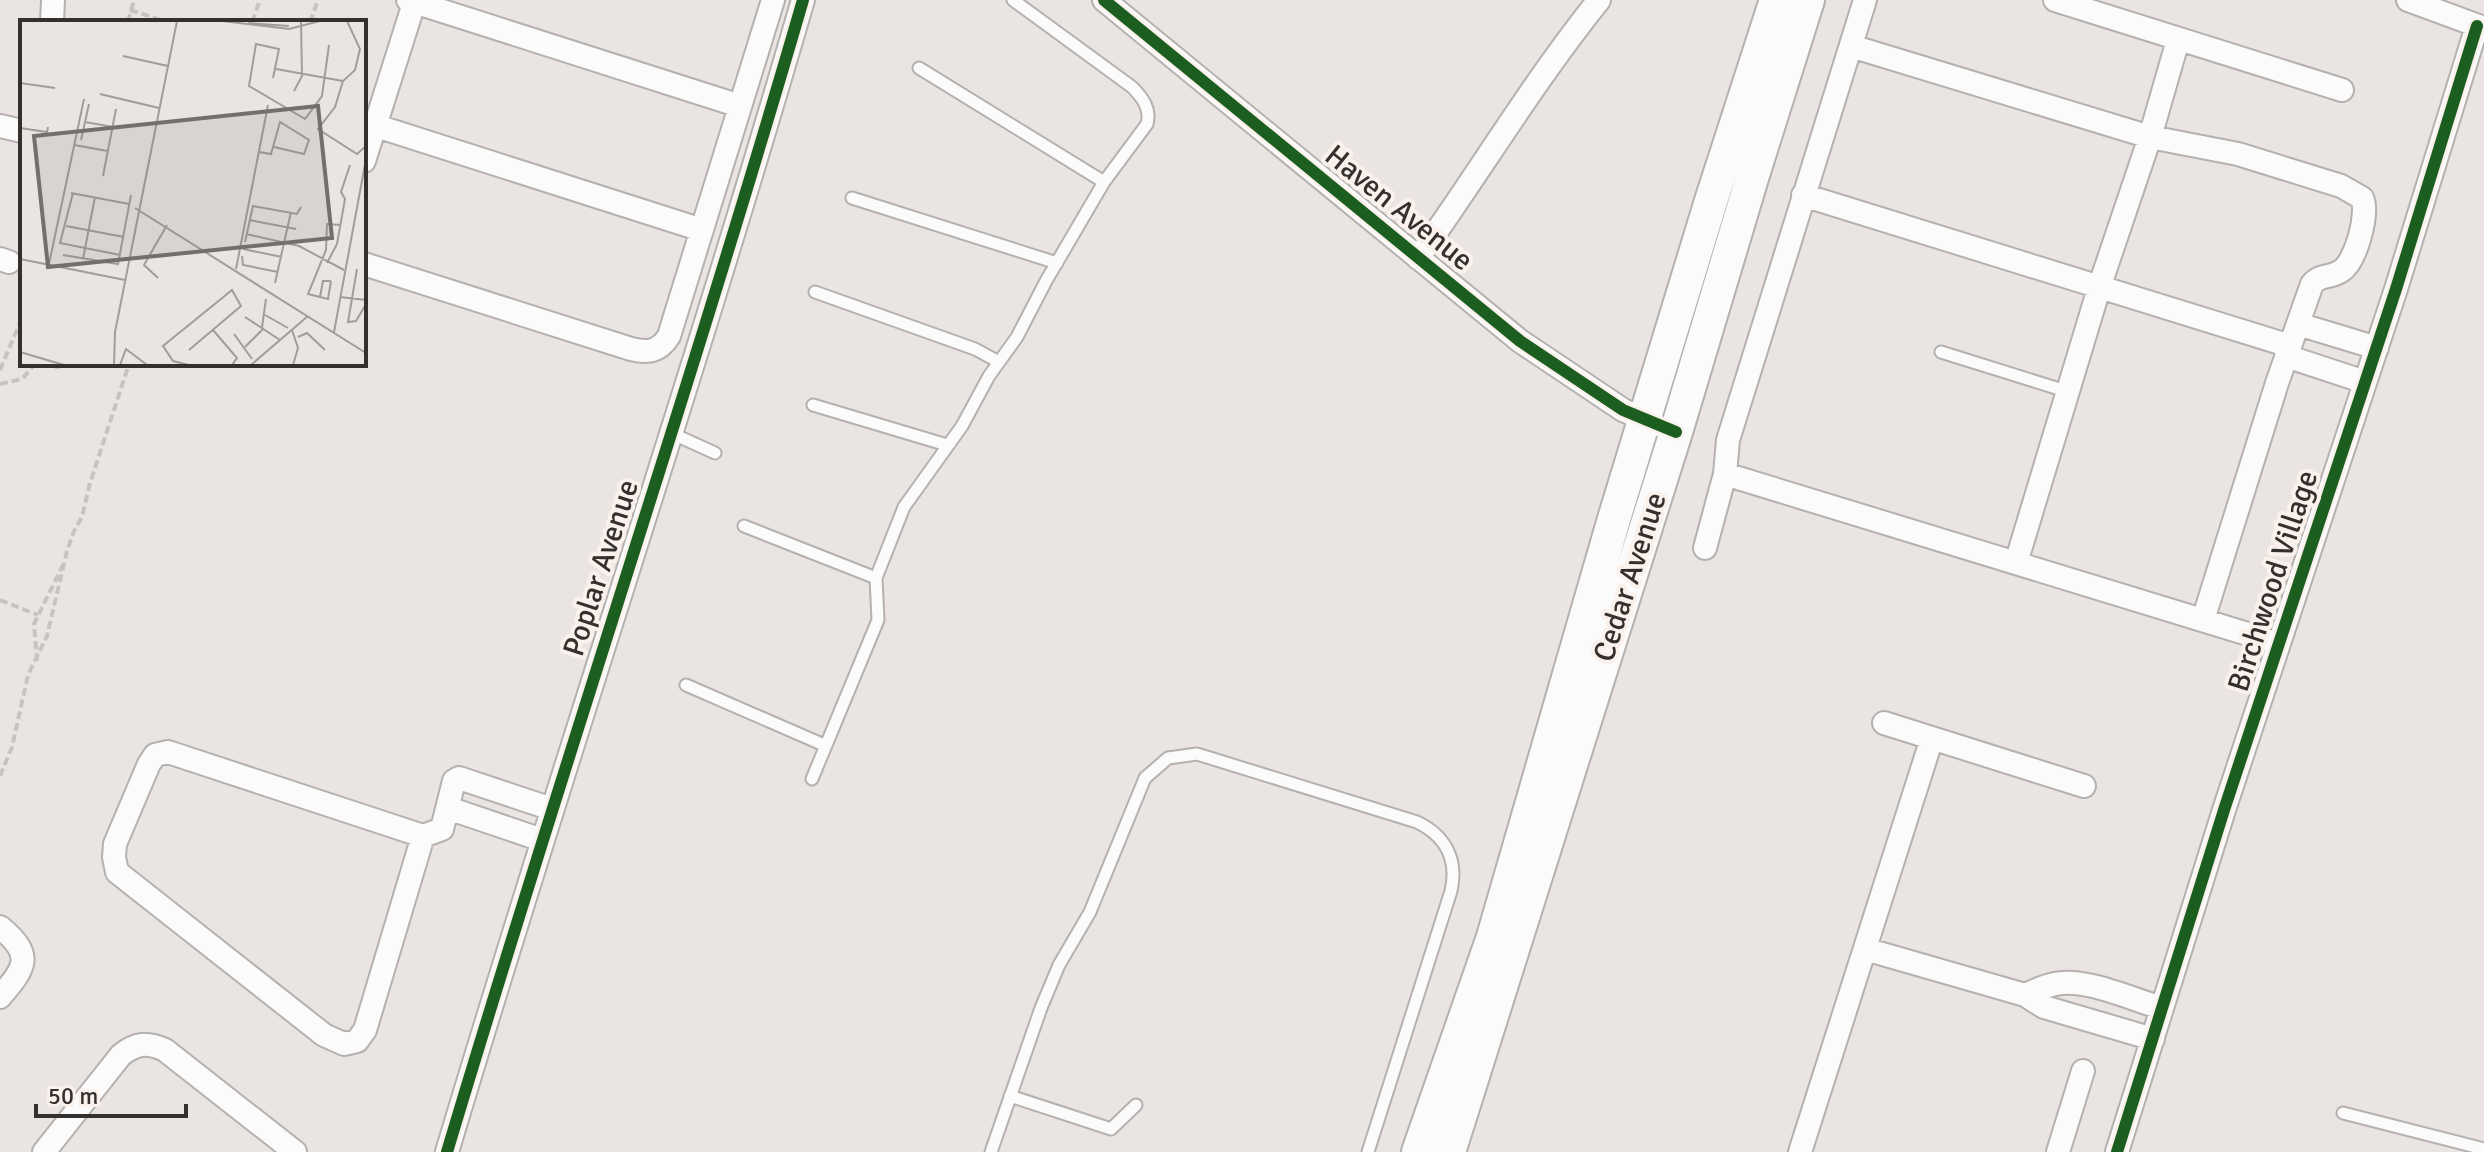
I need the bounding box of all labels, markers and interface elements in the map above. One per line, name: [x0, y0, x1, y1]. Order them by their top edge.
inset map: [20, 20, 366, 366]
street label: Haven Avenue: [1317, 137, 1481, 279]
street label: Birchwood Village: [2220, 466, 2326, 696]
street label: Poplar Avenue: [555, 475, 647, 661]
street label: Cedar Avenue: [1585, 488, 1675, 666]
scale bar: [36, 1068, 186, 1118]
text: 50 m: [48, 1081, 98, 1111]

